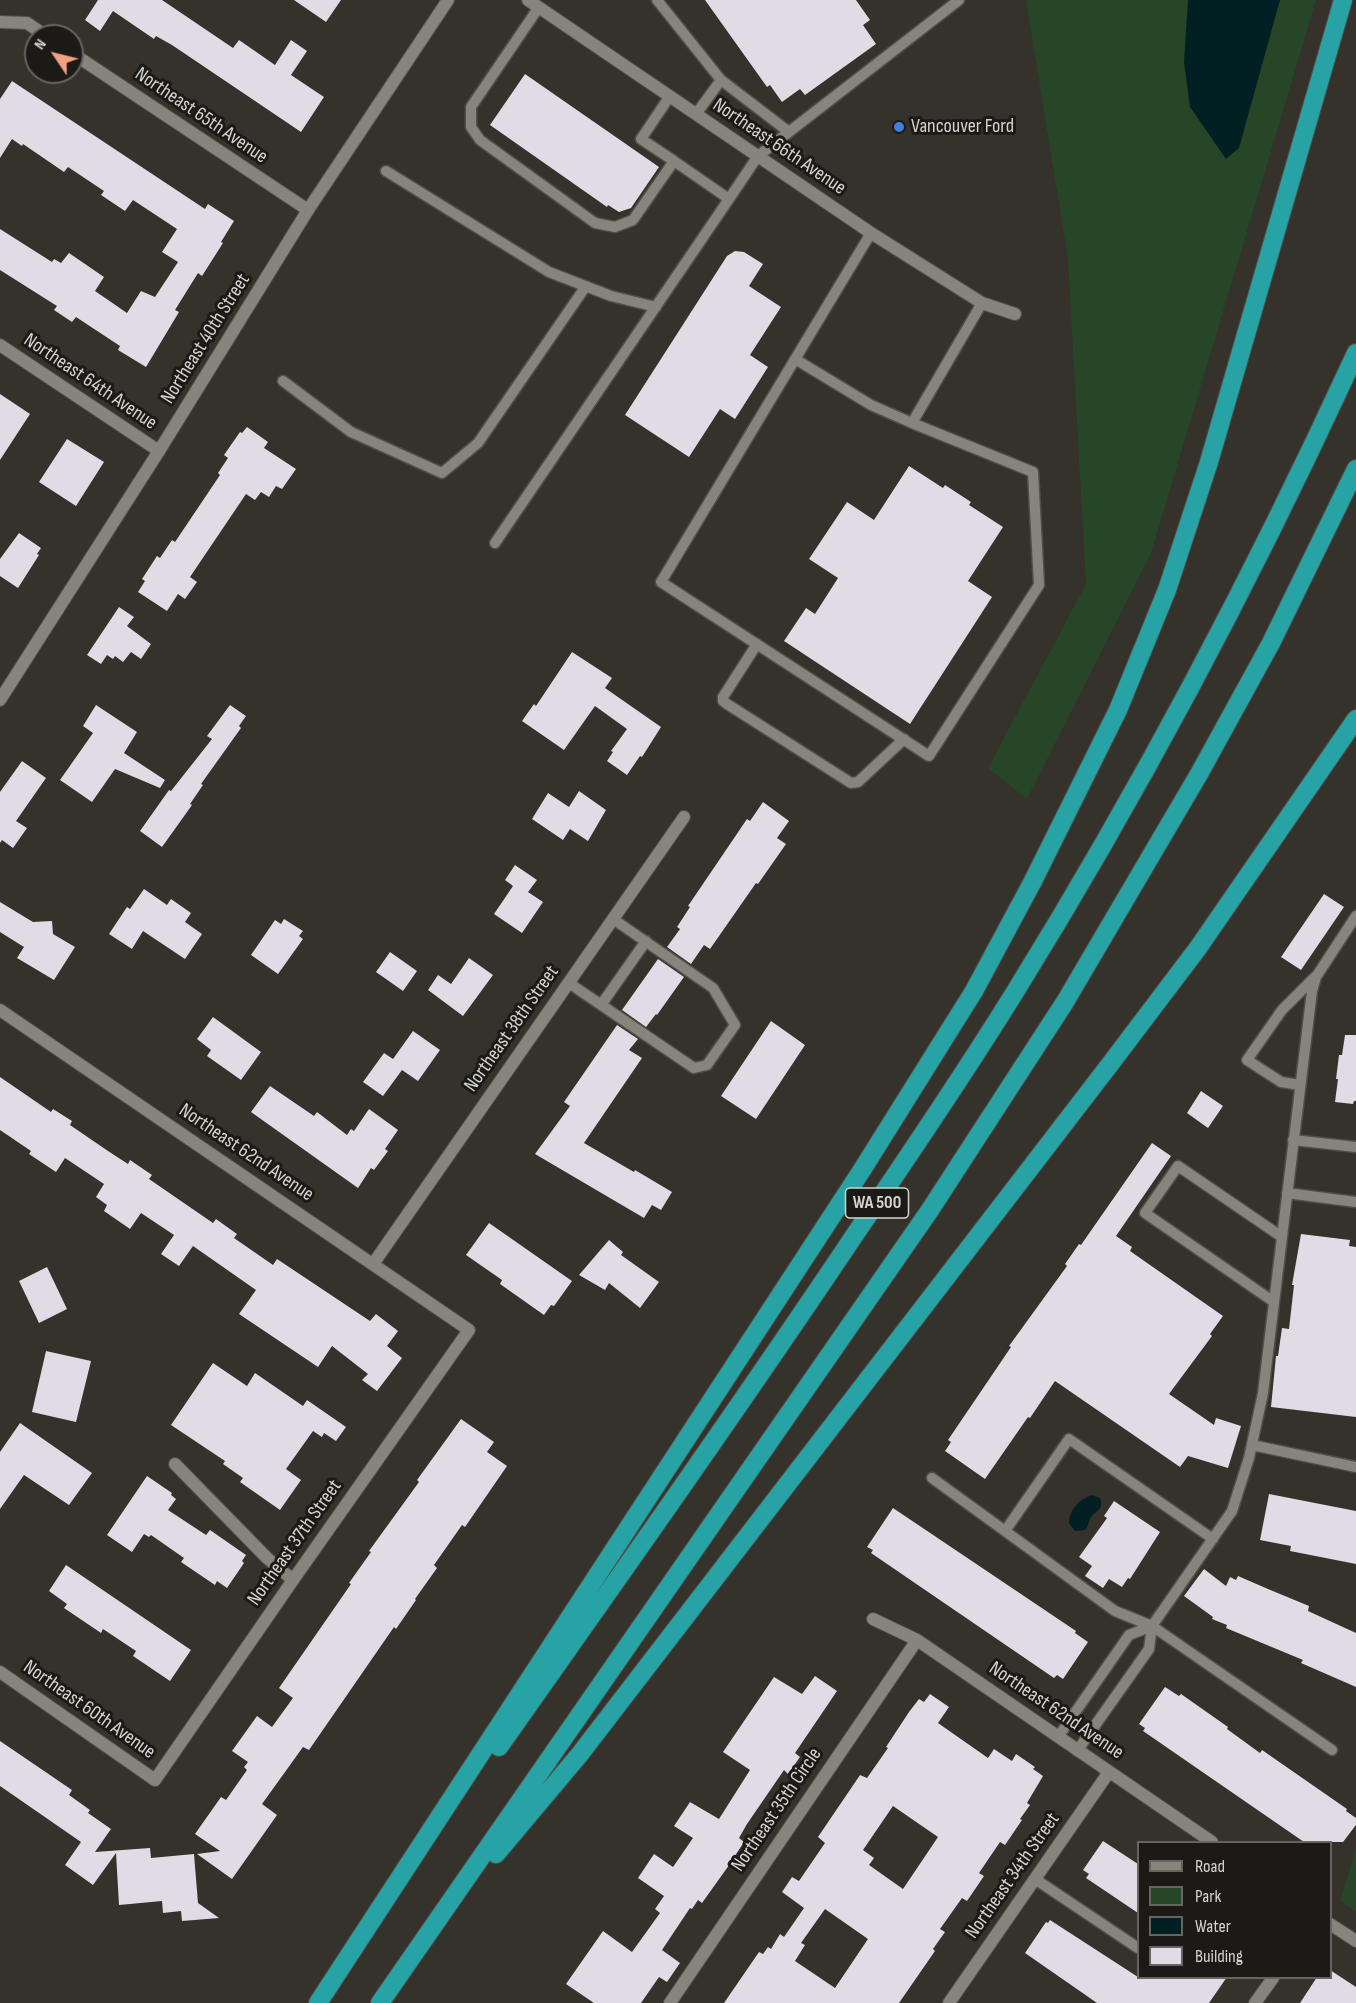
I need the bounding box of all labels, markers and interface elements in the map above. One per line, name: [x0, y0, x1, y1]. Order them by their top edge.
north arrow: [24, 24, 84, 84]
text: N: [30, 36, 51, 53]
street label: Northeast 65th Avenue: [130, 63, 272, 169]
street label: Northeast 66th Avenue: [708, 94, 850, 200]
place label: Vancouver Ford: [911, 115, 1014, 139]
marker: Vancouver Ford: [892, 120, 906, 134]
street label: Northeast 40th Street: [156, 270, 256, 408]
street label: Northeast 64th Avenue: [19, 329, 161, 435]
street label: Northeast 38th Street: [460, 961, 564, 1097]
street label: Northeast 62nd Avenue: [174, 1099, 318, 1207]
road number: WA 500: [846, 1188, 908, 1218]
street label: Northeast 37th Street: [243, 1476, 347, 1610]
street label: Northeast 60th Avenue: [18, 1656, 160, 1764]
street label: Northeast 62nd Avenue: [984, 1657, 1128, 1765]
street label: Northeast 35th Circle: [727, 1744, 827, 1876]
street label: Northeast 34th Street: [961, 1808, 1065, 1944]
legend: [1137, 1841, 1332, 1979]
text: Road: [1195, 1856, 1225, 1877]
text: Park: [1195, 1886, 1221, 1907]
text: Water: [1195, 1916, 1231, 1937]
text: Building: [1195, 1946, 1243, 1967]

